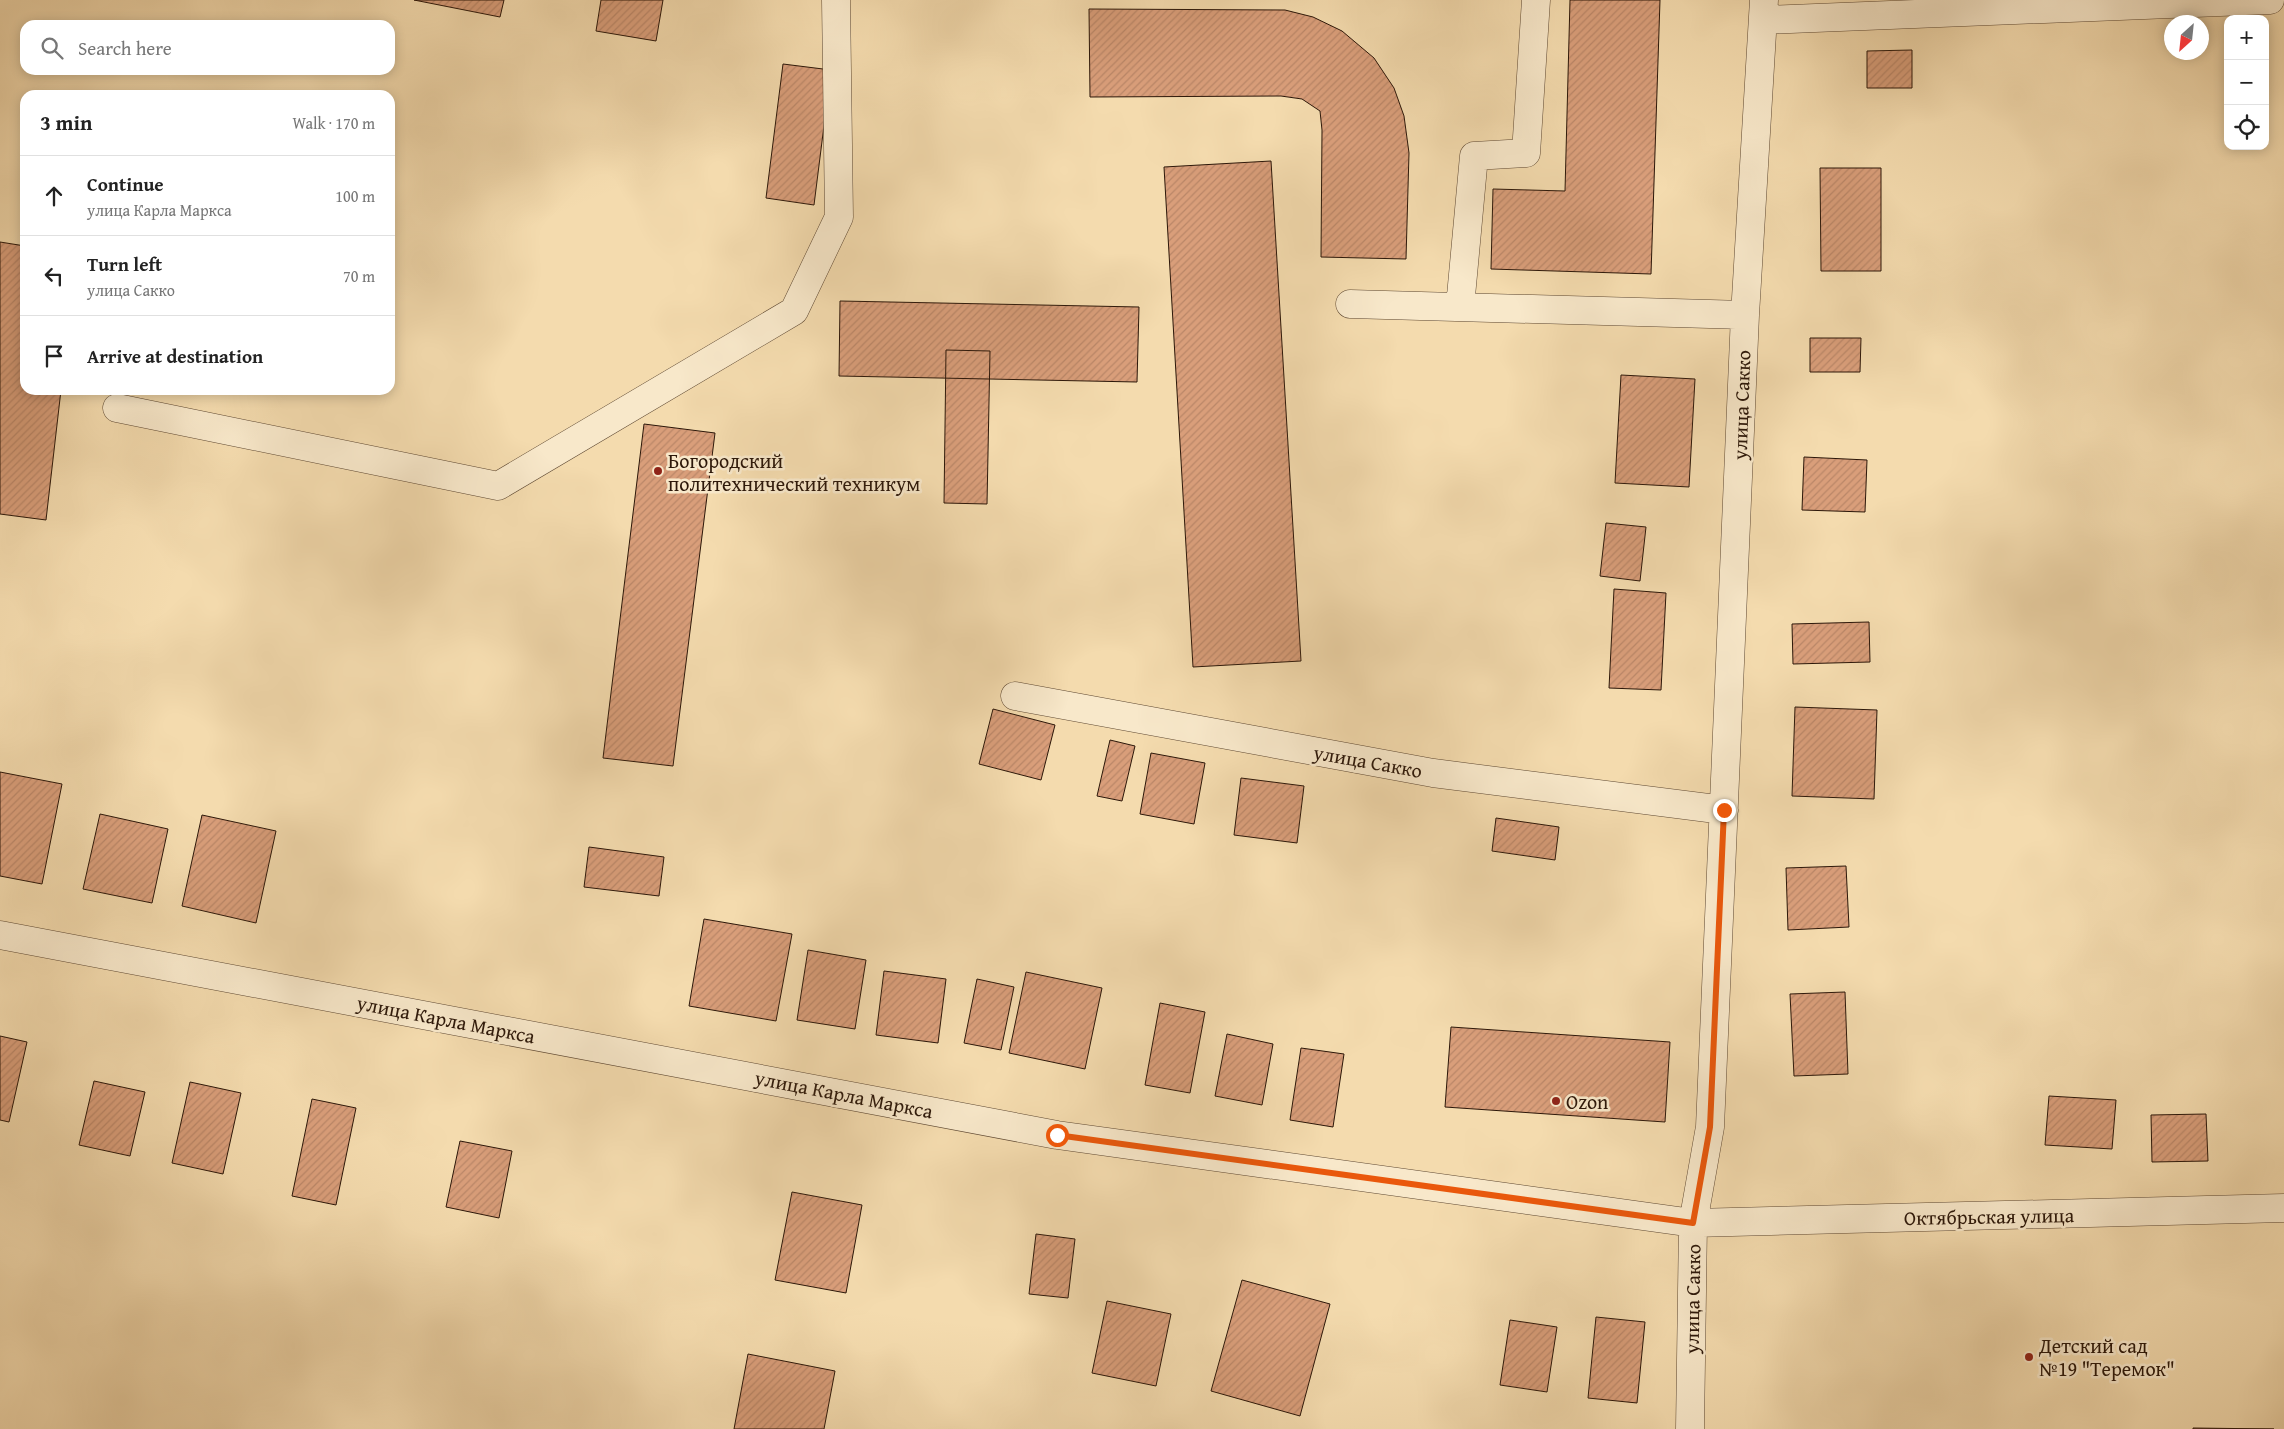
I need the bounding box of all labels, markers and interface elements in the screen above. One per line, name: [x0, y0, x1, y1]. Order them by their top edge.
north arrow: [2164, 15, 2209, 60]
map controls: [2224, 15, 2269, 150]
button: +: [2224, 15, 2269, 60]
search box: [20, 20, 395, 75]
icon: search: [38, 34, 66, 62]
text: Search here: [78, 34, 172, 62]
button: −: [2224, 60, 2269, 105]
button: locate: [2224, 105, 2269, 150]
text: 3 min: [40, 107, 92, 138]
text: Walk · 170 m: [292, 111, 375, 135]
text: Continue: [87, 170, 164, 198]
icon: ahead: [40, 182, 68, 210]
text: 100 m: [335, 184, 375, 208]
text: улица Карла Маркса: [87, 198, 232, 222]
text: Turn left: [87, 250, 162, 278]
icon: left: [40, 262, 68, 290]
text: 70 m: [343, 264, 375, 288]
text: улица Сакко: [87, 278, 175, 302]
icon: arrive: [40, 342, 68, 370]
text: Arrive at destination: [87, 342, 263, 370]
street label: улица Сакко: [1725, 350, 1757, 461]
place label: Богородский политехнический техникум: [668, 446, 920, 498]
marker: Богородский политехнический техникум: [652, 465, 664, 477]
street label: улица Сакко: [1310, 737, 1425, 785]
route end: [1713, 799, 1736, 822]
street label: улица Карла Маркса: [354, 987, 538, 1051]
street label: улица Карла Маркса: [752, 1062, 936, 1126]
place label: Ozon: [1566, 1087, 1608, 1116]
marker: Ozon: [1550, 1095, 1562, 1107]
route start: [1046, 1124, 1069, 1147]
street label: Октябрьская улица: [1904, 1200, 2075, 1232]
street label: улица Сакко: [1677, 1244, 1707, 1355]
place label: Детский сад №19 "Теремок": [2038, 1331, 2175, 1383]
marker: Детский сад №19 "Теремок": [2023, 1351, 2035, 1363]

